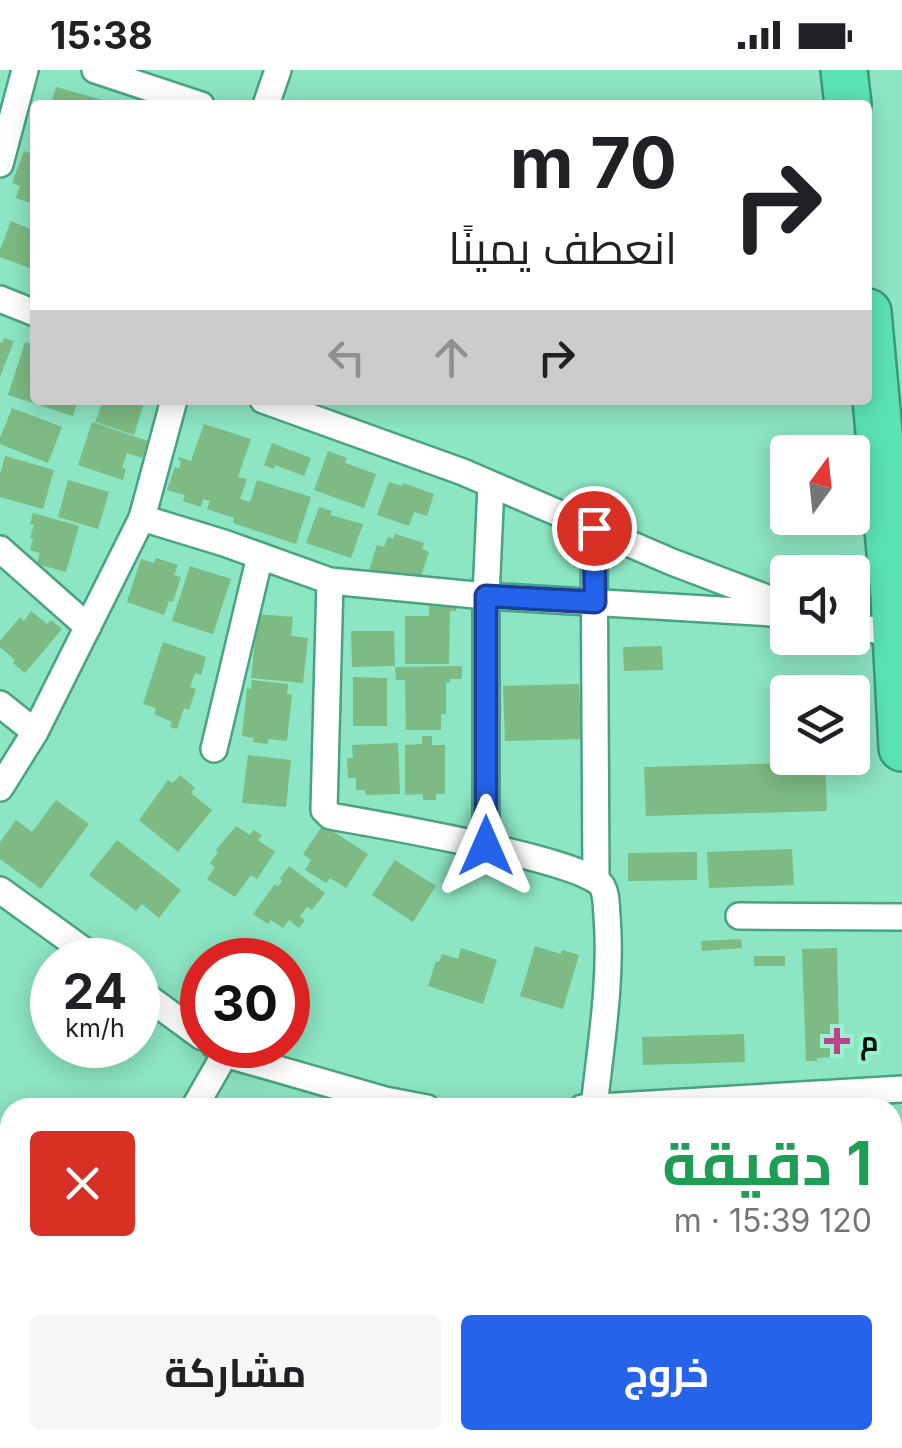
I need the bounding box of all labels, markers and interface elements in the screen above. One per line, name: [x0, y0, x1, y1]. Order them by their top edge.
text: 15:38: [50, 12, 153, 58]
text: 70 m: [510, 120, 677, 205]
icon: right: [712, 140, 842, 270]
text: انعطف يمينًا: [448, 220, 677, 275]
icon: left: [319, 330, 374, 385]
icon: ahead: [424, 330, 479, 385]
icon: right: [529, 330, 584, 385]
north arrow: [770, 435, 870, 535]
map controls: [770, 435, 870, 775]
pin: [552, 486, 637, 571]
icon: arrive: [567, 501, 622, 556]
button: sound: [770, 555, 870, 655]
button: layers: [770, 675, 870, 775]
position arrow: [434, 794, 538, 898]
speed limit sign: 30: [180, 938, 310, 1068]
text: 24: [63, 961, 127, 1021]
text: km/h: [65, 1013, 125, 1043]
place label: م: [860, 1024, 879, 1061]
marker: م: [824, 1028, 850, 1054]
text: 1 دقيقة: [662, 1127, 872, 1199]
button: close: [30, 1131, 135, 1236]
text: 120 m · 15:39: [674, 1201, 872, 1240]
button: مشاركة: [30, 1315, 441, 1430]
button: خروج: [461, 1315, 872, 1430]

